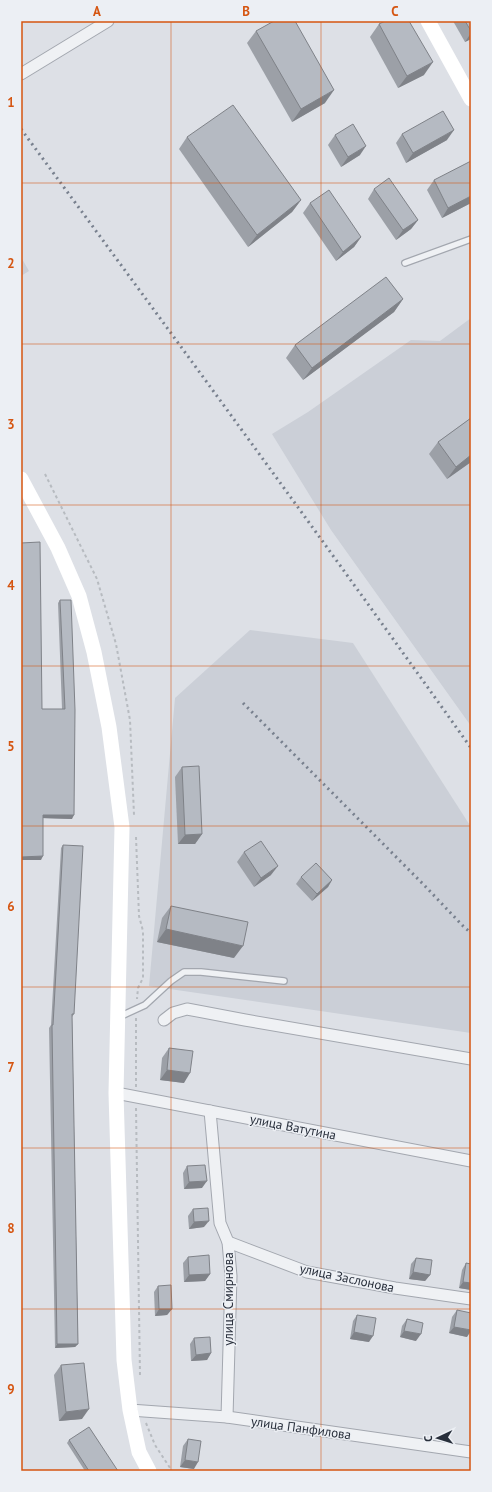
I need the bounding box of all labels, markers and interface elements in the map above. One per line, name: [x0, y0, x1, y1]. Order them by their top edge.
text: A: [93, 3, 101, 20]
text: B: [242, 3, 250, 20]
text: C: [391, 3, 399, 20]
text: 1: [7, 94, 15, 111]
text: 2: [7, 255, 15, 272]
text: 3: [7, 416, 15, 433]
text: 4: [7, 577, 15, 594]
text: 5: [7, 738, 15, 755]
text: 6: [7, 898, 15, 915]
text: 7: [7, 1059, 15, 1076]
street label: улица Ватутина: [248, 1110, 338, 1144]
text: 8: [7, 1220, 15, 1237]
street label: улица Смирнова: [220, 1252, 237, 1346]
street label: улица Заслонова: [298, 1260, 396, 1296]
text: 9: [7, 1381, 15, 1398]
street label: улица Панфилова: [250, 1413, 352, 1443]
north arrow: [418, 1418, 458, 1458]
text: С: [421, 1435, 435, 1442]

